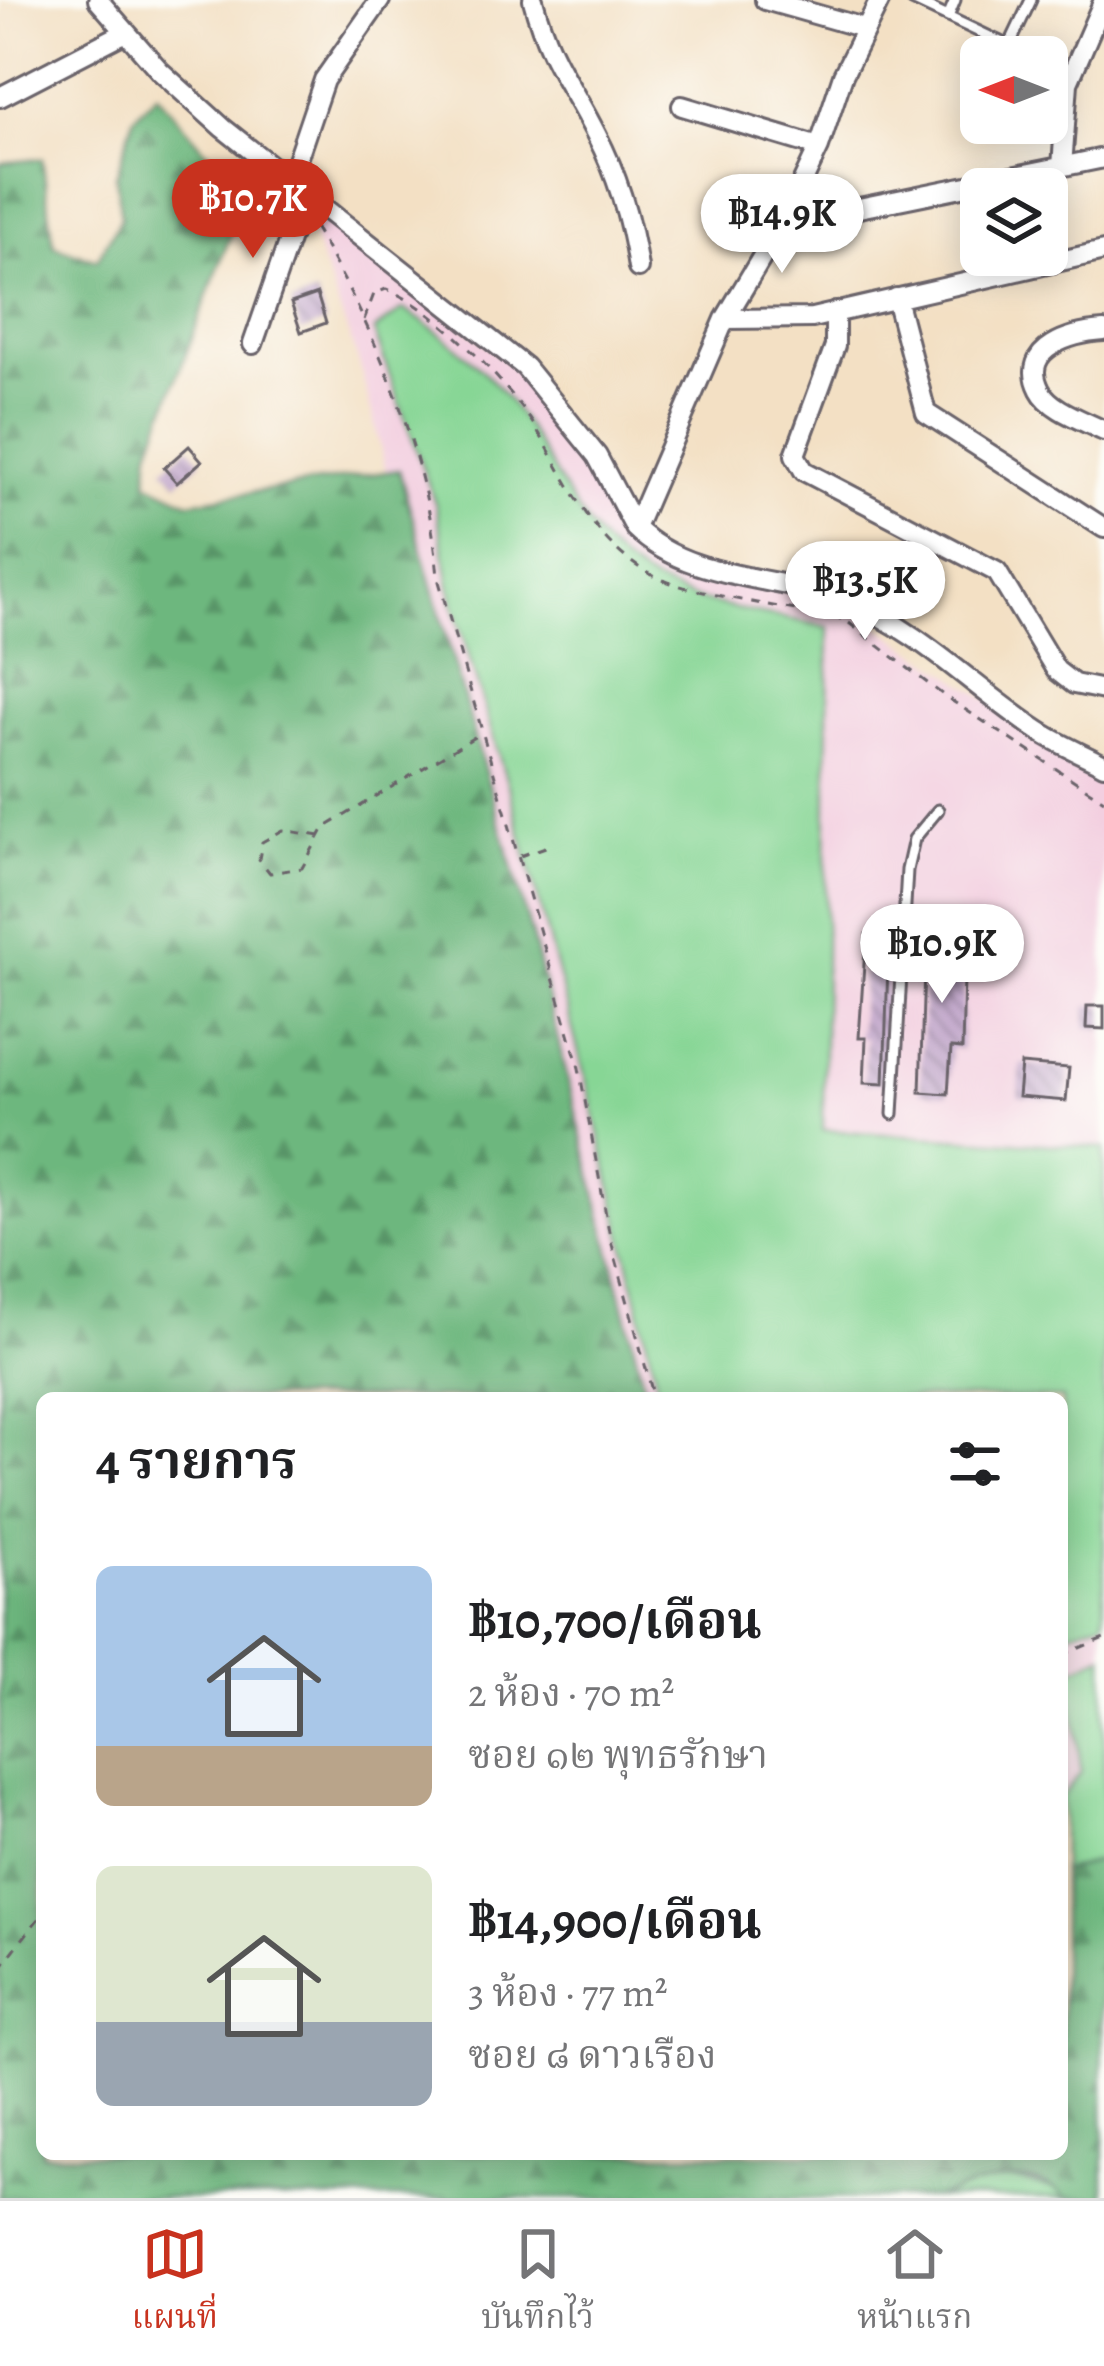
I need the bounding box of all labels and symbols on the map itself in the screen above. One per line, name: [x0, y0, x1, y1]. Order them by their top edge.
north arrow: [960, 36, 1068, 144]
pin: ฿10.7K: [155, 159, 351, 261]
pin: ฿14.9K: [684, 174, 880, 276]
pin: ฿13.5K: [767, 541, 963, 643]
pin: ฿10.9K: [844, 904, 1040, 1006]

